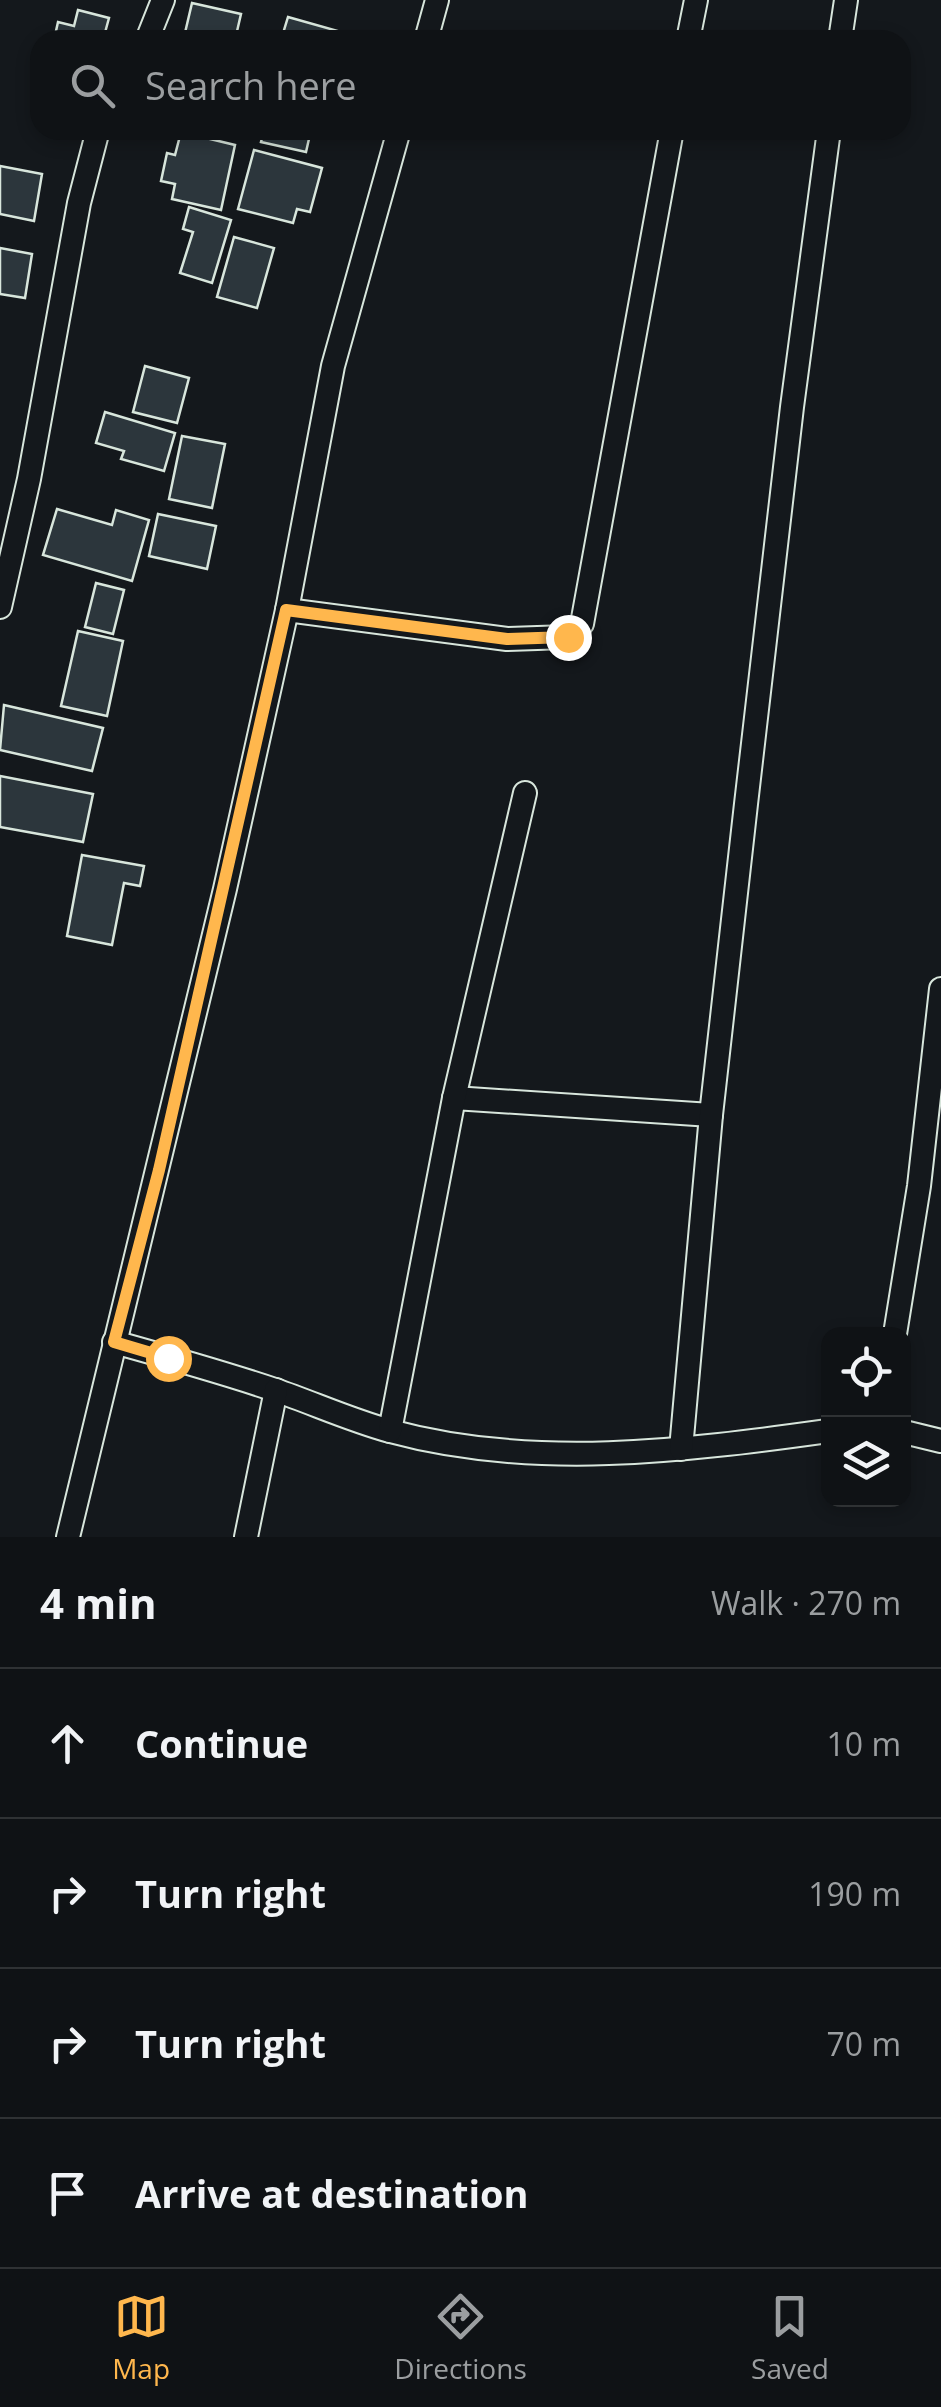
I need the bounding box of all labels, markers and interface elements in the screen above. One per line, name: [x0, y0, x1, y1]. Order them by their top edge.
search box: [30, 30, 911, 140]
icon: search: [65, 58, 120, 113]
text: Search here: [145, 59, 357, 111]
route end: [546, 615, 592, 661]
map controls: [821, 1327, 911, 1507]
button: locate: [821, 1327, 911, 1417]
route start: [146, 1336, 192, 1382]
button: layers: [821, 1417, 911, 1507]
text: 4 min: [40, 1574, 157, 1631]
text: Walk · 270 m: [711, 1581, 901, 1624]
icon: ahead: [40, 1716, 95, 1771]
text: Continue: [135, 1717, 308, 1769]
text: 10 m: [826, 1722, 901, 1765]
icon: right: [40, 1866, 95, 1921]
text: Turn right: [135, 1867, 326, 1919]
text: 190 m: [808, 1872, 901, 1915]
icon: right: [40, 2016, 95, 2071]
text: Turn right: [135, 2017, 326, 2069]
text: 70 m: [826, 2022, 901, 2065]
icon: arrive: [40, 2166, 95, 2221]
text: Arrive at destination: [135, 2167, 529, 2219]
tab: Map: [112, 2289, 170, 2387]
tab: Directions: [394, 2289, 527, 2387]
tab: Saved: [751, 2289, 829, 2387]

